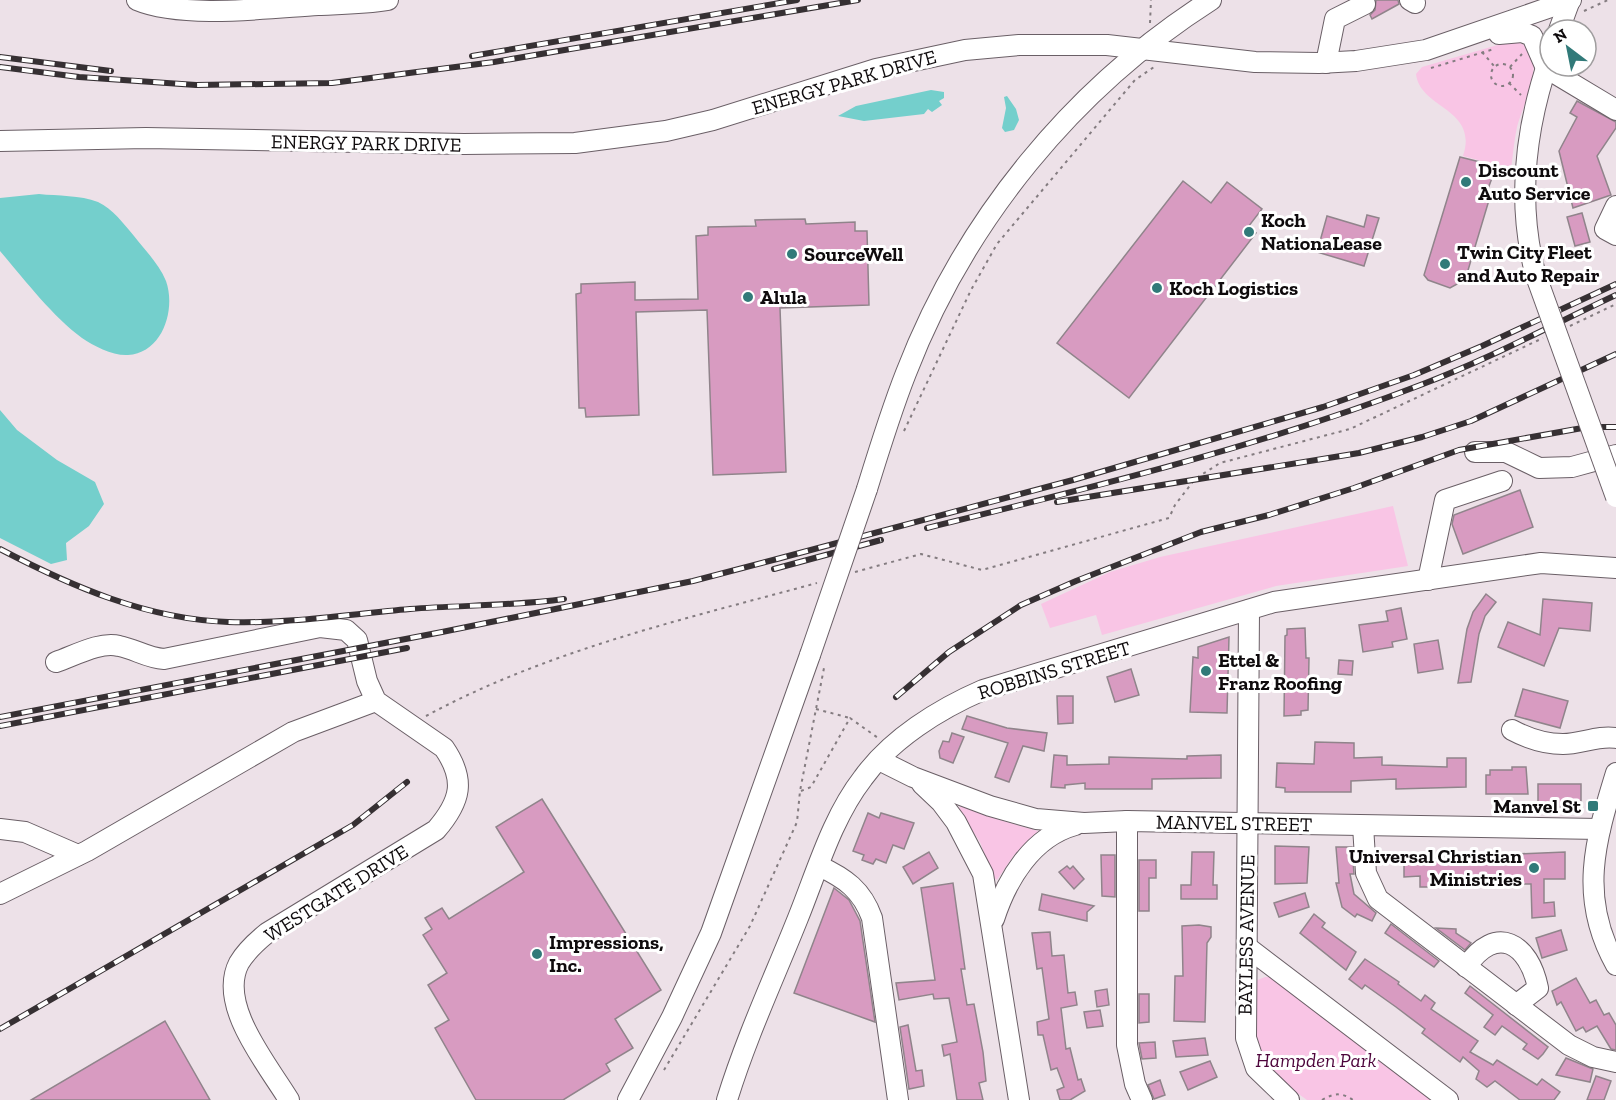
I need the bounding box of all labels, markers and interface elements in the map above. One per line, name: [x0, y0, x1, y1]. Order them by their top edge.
north arrow: [1538, 18, 1598, 78]
text: N: [1550, 24, 1571, 47]
street label: ENERGY PARK DRIVE: [749, 44, 939, 120]
street label: ENERGY PARK DRIVE: [271, 129, 461, 157]
place label: Discount Auto Service: [1478, 158, 1591, 205]
marker: Discount Auto Service: [1459, 175, 1473, 189]
place label: Koch NationaLease: [1261, 208, 1382, 255]
marker: Koch NationaLease: [1242, 225, 1256, 239]
place label: Twin City Fleet and Auto Repair: [1457, 240, 1600, 287]
place label: SourceWell: [804, 242, 904, 266]
marker: SourceWell: [785, 247, 799, 261]
marker: Twin City Fleet and Auto Repair: [1438, 257, 1452, 271]
place label: Koch Logistics: [1169, 276, 1298, 300]
marker: Koch Logistics: [1150, 281, 1164, 295]
place label: Alula: [760, 285, 807, 309]
marker: Alula: [741, 290, 755, 304]
street label: ROBBINS STREET: [975, 635, 1133, 705]
place label: Ettel & Franz Roofing: [1218, 648, 1343, 695]
marker: Ettel & Franz Roofing: [1199, 664, 1213, 678]
place label: Manvel St: [1493, 794, 1582, 818]
marker: Manvel St: [1586, 799, 1600, 813]
street label: MANVEL STREET: [1156, 810, 1312, 836]
street label: WESTGATE DRIVE: [260, 839, 412, 947]
place label: Universal Christian Ministries: [1349, 844, 1522, 891]
street label: BAYLESS AVENUE: [1233, 855, 1259, 1015]
marker: Universal Christian Ministries: [1527, 861, 1541, 875]
place label: Impressions, Inc.: [549, 930, 664, 977]
marker: Impressions, Inc.: [530, 947, 544, 961]
park label: Hampden Park: [1256, 1048, 1377, 1072]

